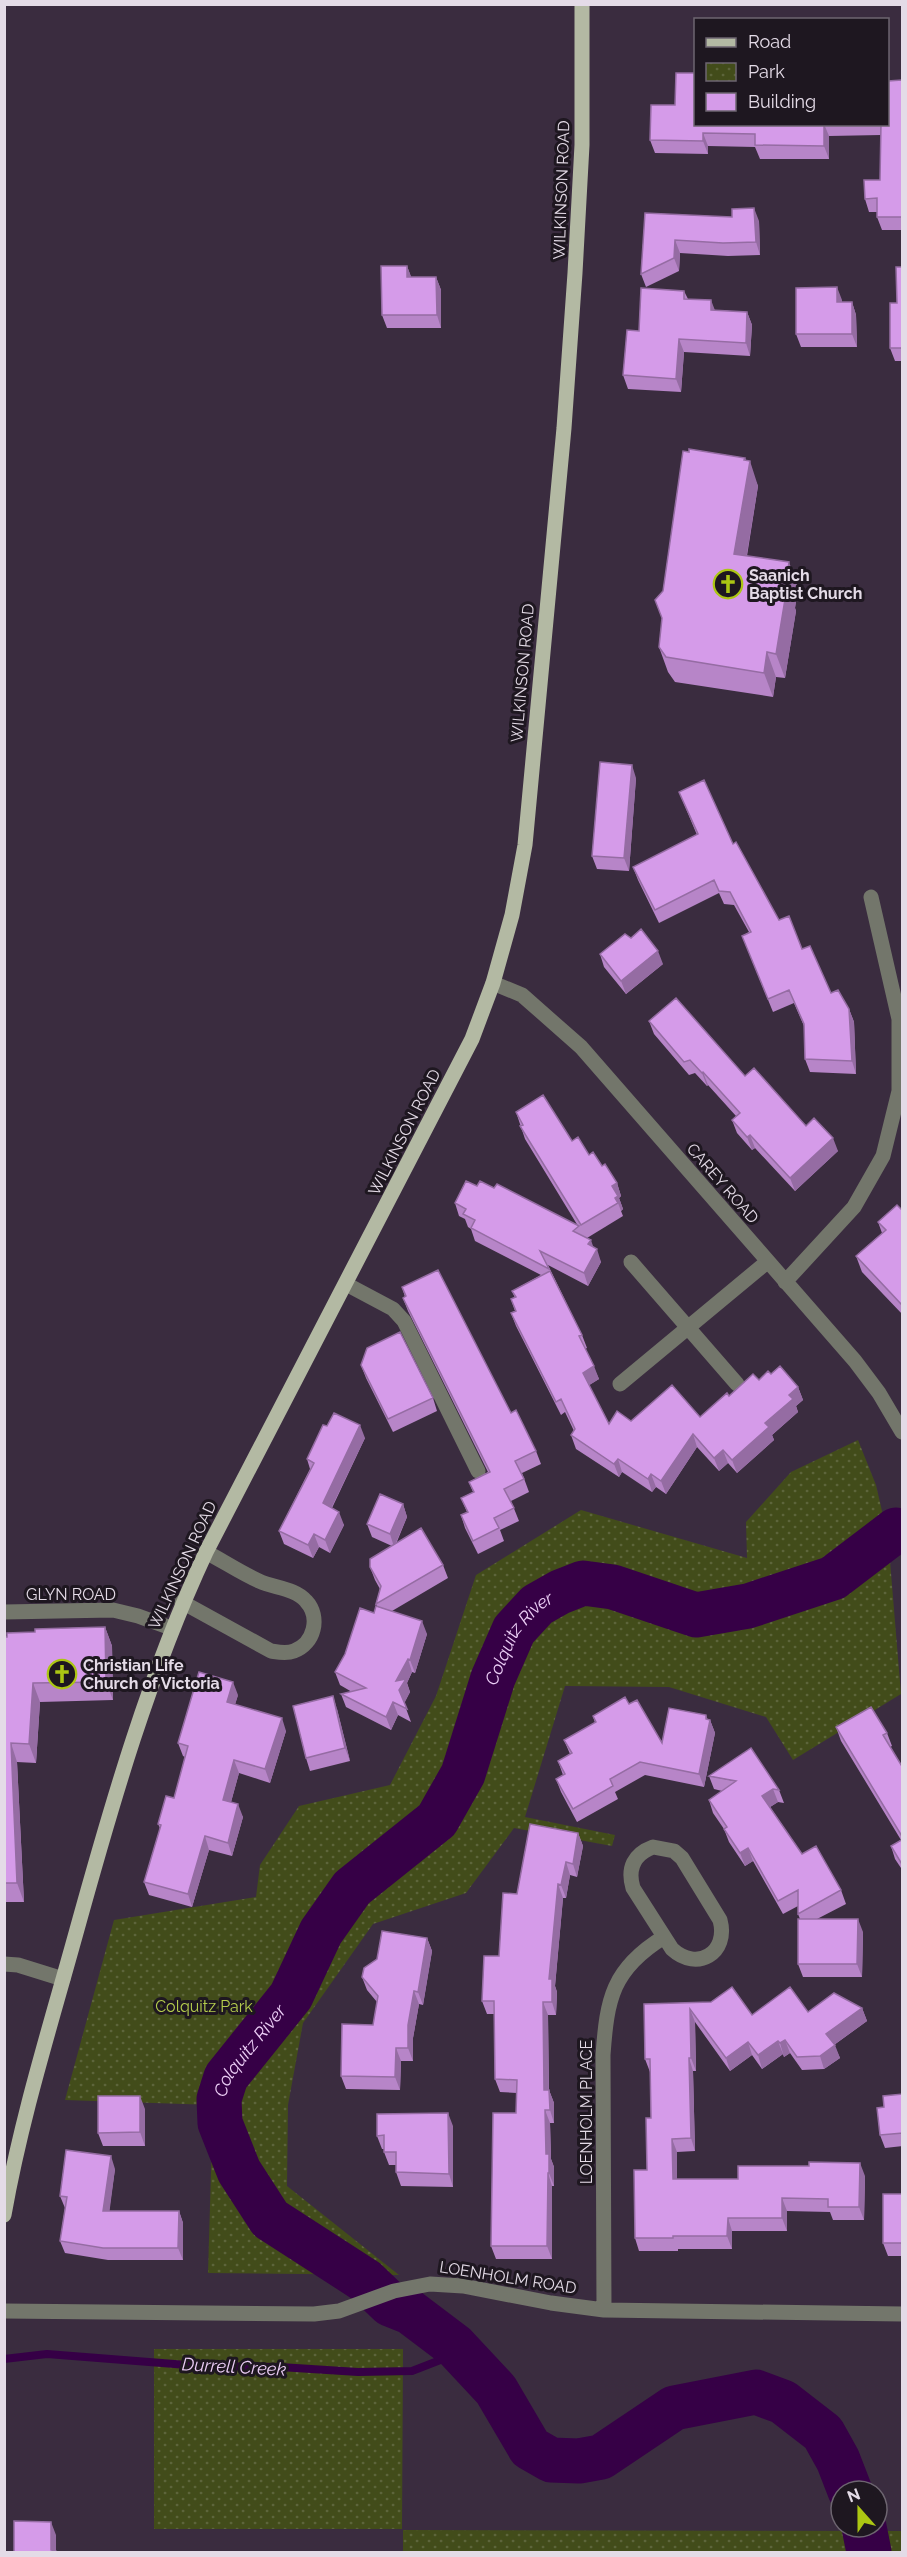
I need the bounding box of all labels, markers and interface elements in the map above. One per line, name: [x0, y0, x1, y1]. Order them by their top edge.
legend: [694, 18, 889, 126]
text: Road: [748, 31, 791, 52]
text: Park: [748, 61, 785, 82]
text: Building: [748, 91, 816, 112]
street label: WILKINSON ROAD: [550, 120, 573, 260]
place label: Saanich Baptist Church: [749, 566, 862, 603]
church icon: Saanich Baptist Church: [712, 568, 744, 600]
street label: WILKINSON ROAD: [507, 603, 538, 743]
street label: WILKINSON ROAD: [364, 1066, 444, 1199]
street label: CAREY ROAD: [683, 1139, 763, 1227]
street label: WILKINSON ROAD: [144, 1498, 220, 1632]
street label: GLYN ROAD: [26, 1585, 116, 1604]
water label: Colquitz River: [480, 1587, 557, 1687]
place label: Christian Life Church of Victoria: [83, 1656, 220, 1693]
church icon: Christian Life Church of Victoria: [46, 1658, 78, 1690]
park label: Colquitz Park: [155, 1997, 253, 2016]
water label: Colquitz River: [209, 2000, 290, 2099]
street label: LOENHOLM PLACE: [577, 2039, 596, 2184]
street label: LOENHOLM ROAD: [438, 2257, 578, 2298]
water label: Durrell Creek: [181, 2353, 287, 2380]
north arrow: [829, 2479, 889, 2539]
text: N: [845, 2484, 863, 2507]

